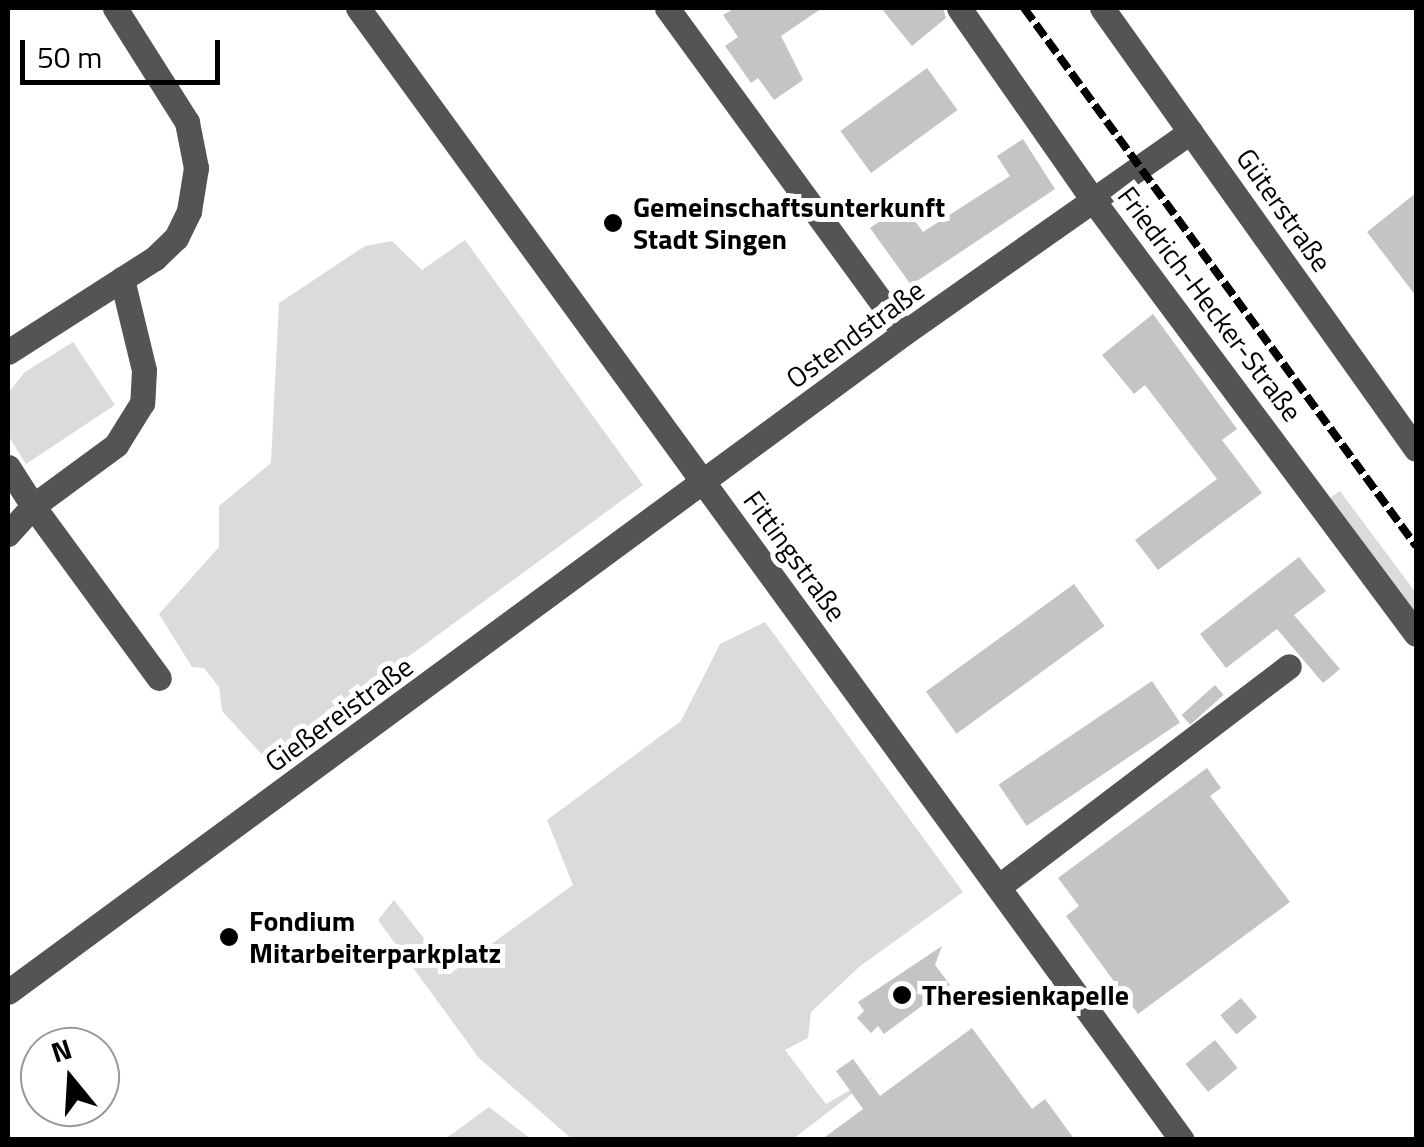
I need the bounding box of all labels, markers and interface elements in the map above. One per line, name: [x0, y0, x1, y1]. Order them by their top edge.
scale bar: [25, 20, 225, 82]
text: 50 m: [37, 34, 102, 80]
street label: Güterstraße: [1229, 142, 1339, 278]
street label: Friedrich-Hecker-Straße: [1111, 180, 1309, 428]
place label: Gemeinschaftsunterkunft Stadt Singen: [633, 190, 945, 256]
marker: Gemeinschaftsunterkunft Stadt Singen: [602, 212, 624, 234]
street label: Ostendstraße: [780, 273, 930, 395]
street label: Fittingstraße: [736, 484, 854, 628]
street label: Gießereistraße: [259, 649, 419, 779]
place label: Fondium Mitarbeiterparkplatz: [249, 904, 501, 970]
marker: Fondium Mitarbeiterparkplatz: [218, 926, 240, 948]
place label: Theresienkapelle: [922, 978, 1129, 1012]
marker: Theresienkapelle: [891, 984, 913, 1006]
text: N: [45, 1026, 77, 1073]
north arrow: [20, 1027, 120, 1127]

